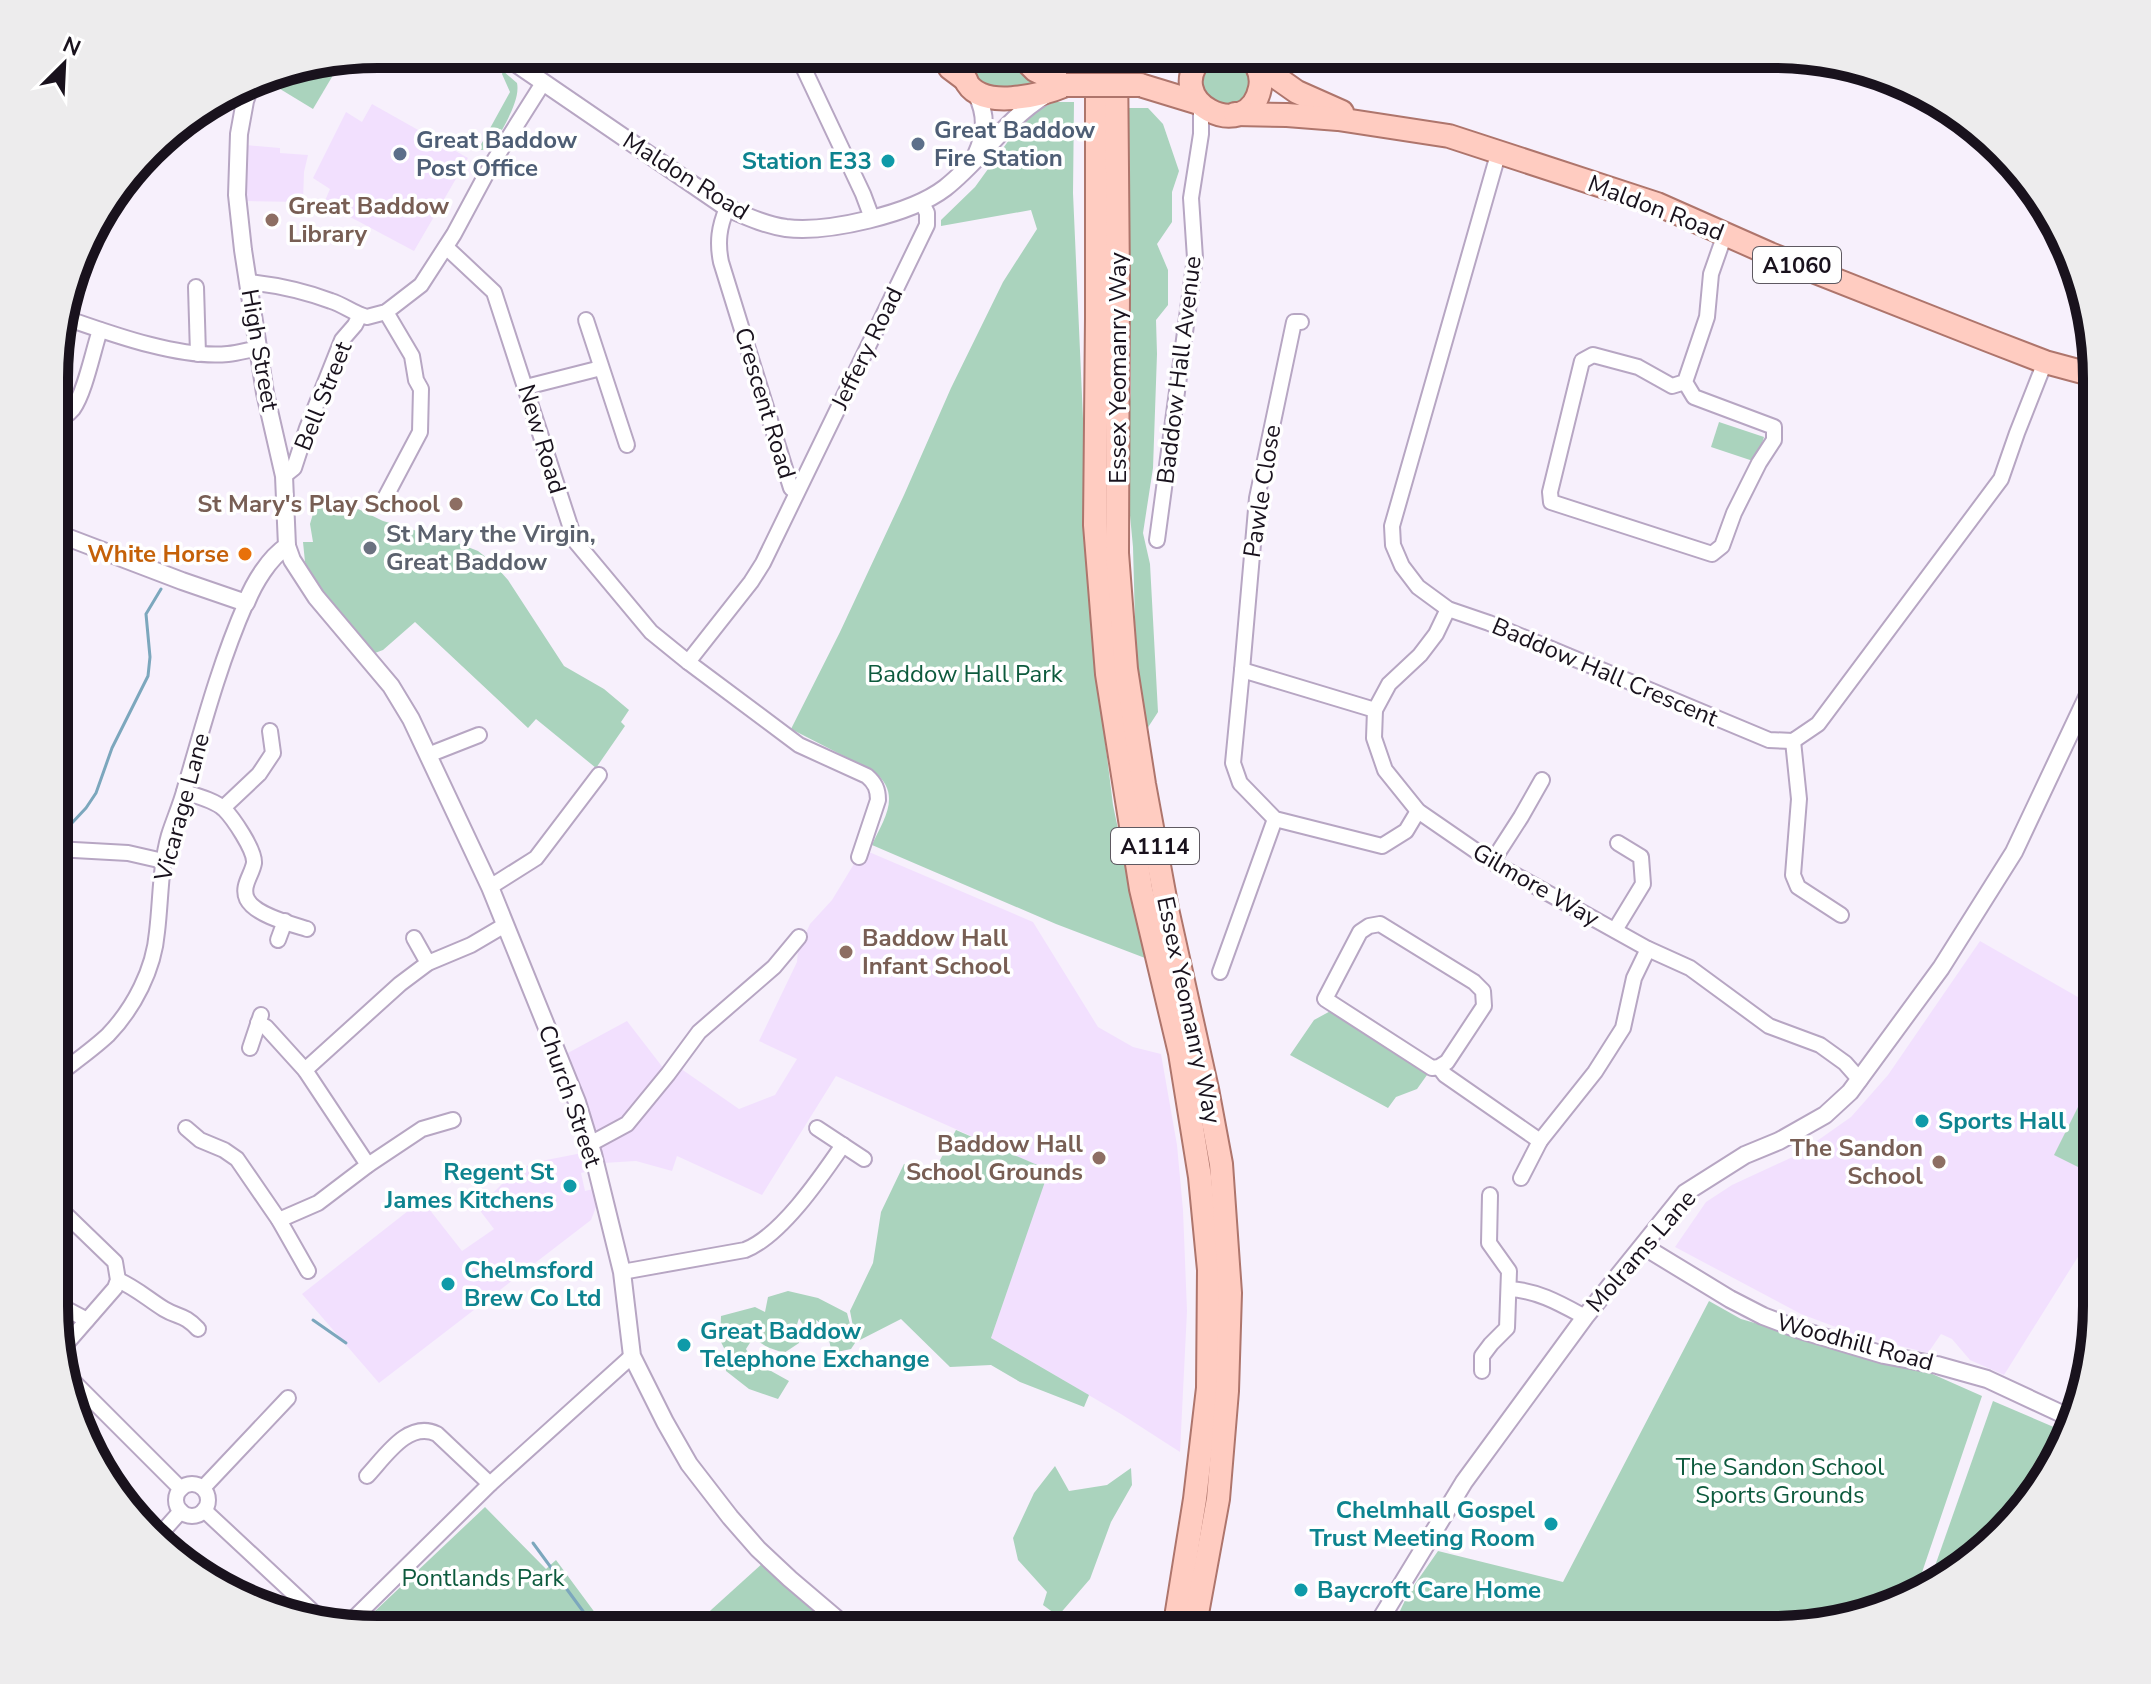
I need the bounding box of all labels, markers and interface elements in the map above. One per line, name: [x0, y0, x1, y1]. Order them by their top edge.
north arrow: [24, 24, 104, 104]
text: N: [58, 30, 85, 64]
place label: Great Baddow Fire Station: [934, 114, 1096, 174]
place label: Great Baddow Post Office: [416, 124, 578, 184]
street label: Maldon Road: [617, 124, 755, 228]
marker: Great Baddow Fire Station: [909, 135, 927, 153]
marker: Great Baddow Post Office: [391, 145, 409, 163]
place label: Station E33: [742, 145, 872, 177]
marker: Station E33: [879, 152, 897, 170]
street label: Maldon Road: [1583, 167, 1729, 249]
place label: Great Baddow Library: [288, 190, 450, 250]
marker: Great Baddow Library: [263, 211, 281, 229]
road number: A1060: [1753, 247, 1841, 283]
street label: Essex Yeomanry Way: [1102, 252, 1134, 484]
street label: Baddow Hall Avenue: [1149, 254, 1209, 486]
street label: Jeffery Road: [823, 282, 910, 415]
street label: High Street: [234, 287, 287, 414]
street label: Crescent Road: [727, 323, 803, 483]
street label: Bell Street: [287, 336, 360, 455]
street label: New Road: [510, 380, 574, 498]
street label: Pawle Close: [1236, 422, 1288, 560]
place label: St Mary's Play School: [197, 488, 440, 520]
marker: St Mary's Play School: [447, 495, 465, 513]
place label: St Mary the Virgin, Great Baddow: [386, 518, 596, 578]
place label: White Horse: [87, 538, 229, 570]
marker: St Mary the Virgin, Great Baddow: [361, 539, 379, 557]
marker: White Horse: [236, 545, 254, 563]
street label: Baddow Hall Crescent: [1487, 610, 1723, 734]
park label: Baddow Hall Park: [867, 658, 1064, 690]
street label: Vicarage Lane: [147, 729, 217, 886]
road number: A1114: [1111, 828, 1199, 864]
street label: Gilmore Way: [1467, 836, 1606, 935]
street label: Essex Yeomanry Way: [1149, 893, 1229, 1127]
place label: Baddow Hall Infant School: [862, 922, 1010, 982]
marker: Baddow Hall Infant School: [837, 943, 855, 961]
street label: Church Street: [531, 1021, 609, 1172]
place label: Sports Hall: [1938, 1105, 2066, 1137]
marker: Sports Hall: [1913, 1112, 1931, 1130]
place label: Baddow Hall School Grounds: [906, 1128, 1083, 1188]
place label: The Sandon School: [1790, 1132, 1923, 1192]
marker: Baddow Hall School Grounds: [1090, 1149, 1108, 1167]
marker: The Sandon School: [1930, 1153, 1948, 1171]
place label: Regent St James Kitchens: [384, 1156, 555, 1216]
marker: Regent St James Kitchens: [561, 1177, 579, 1195]
street label: Molrams Lane: [1579, 1183, 1703, 1319]
place label: Chelmsford Brew Co Ltd: [464, 1254, 602, 1314]
marker: Chelmsford Brew Co Ltd: [439, 1275, 457, 1293]
street label: Woodhill Road: [1773, 1306, 1937, 1378]
place label: Great Baddow Telephone Exchange: [700, 1315, 930, 1375]
marker: Great Baddow Telephone Exchange: [675, 1336, 693, 1354]
park label: The Sandon School Sports Grounds: [1676, 1451, 1884, 1511]
place label: Chelmhall Gospel Trust Meeting Room: [1309, 1494, 1535, 1554]
marker: Chelmhall Gospel Trust Meeting Room: [1542, 1515, 1560, 1533]
park label: Pontlands Park: [401, 1562, 566, 1594]
place label: Baycroft Care Home: [1317, 1574, 1541, 1606]
marker: Baycroft Care Home: [1292, 1581, 1310, 1599]

